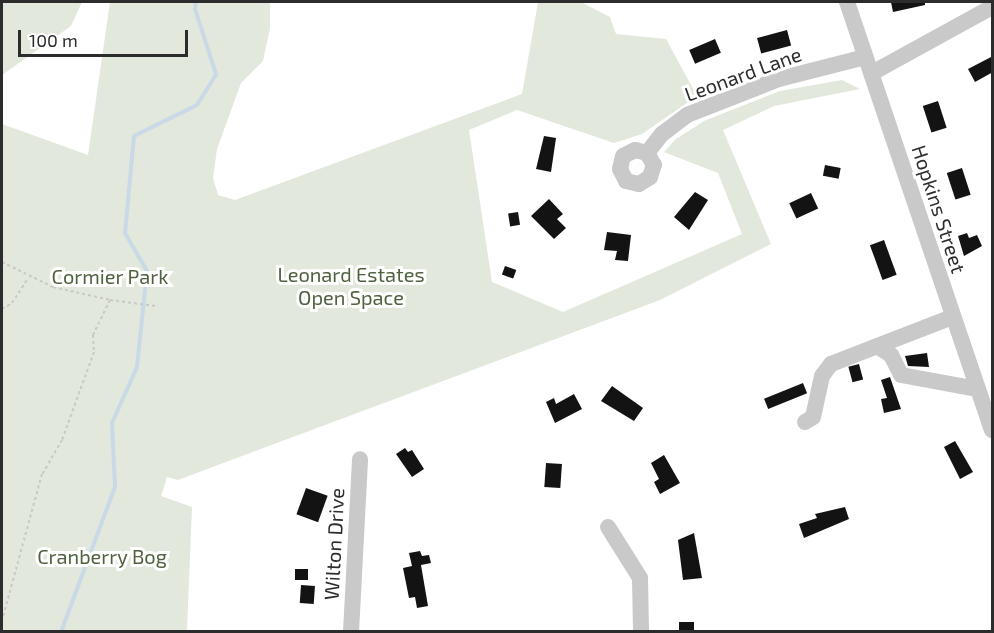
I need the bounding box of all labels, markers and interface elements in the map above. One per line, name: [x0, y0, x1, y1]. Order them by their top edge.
scale bar: [21, 18, 190, 56]
text: 100 m: [29, 29, 78, 51]
street label: Leonard Lane: [681, 42, 805, 106]
street label: Hopkins Street: [907, 142, 971, 276]
park label: Leonard Estates Open Space: [277, 263, 425, 310]
park label: Cormier Park: [51, 264, 169, 288]
street label: Wilton Drive: [319, 487, 349, 601]
park label: Cranberry Bog: [37, 544, 167, 568]

